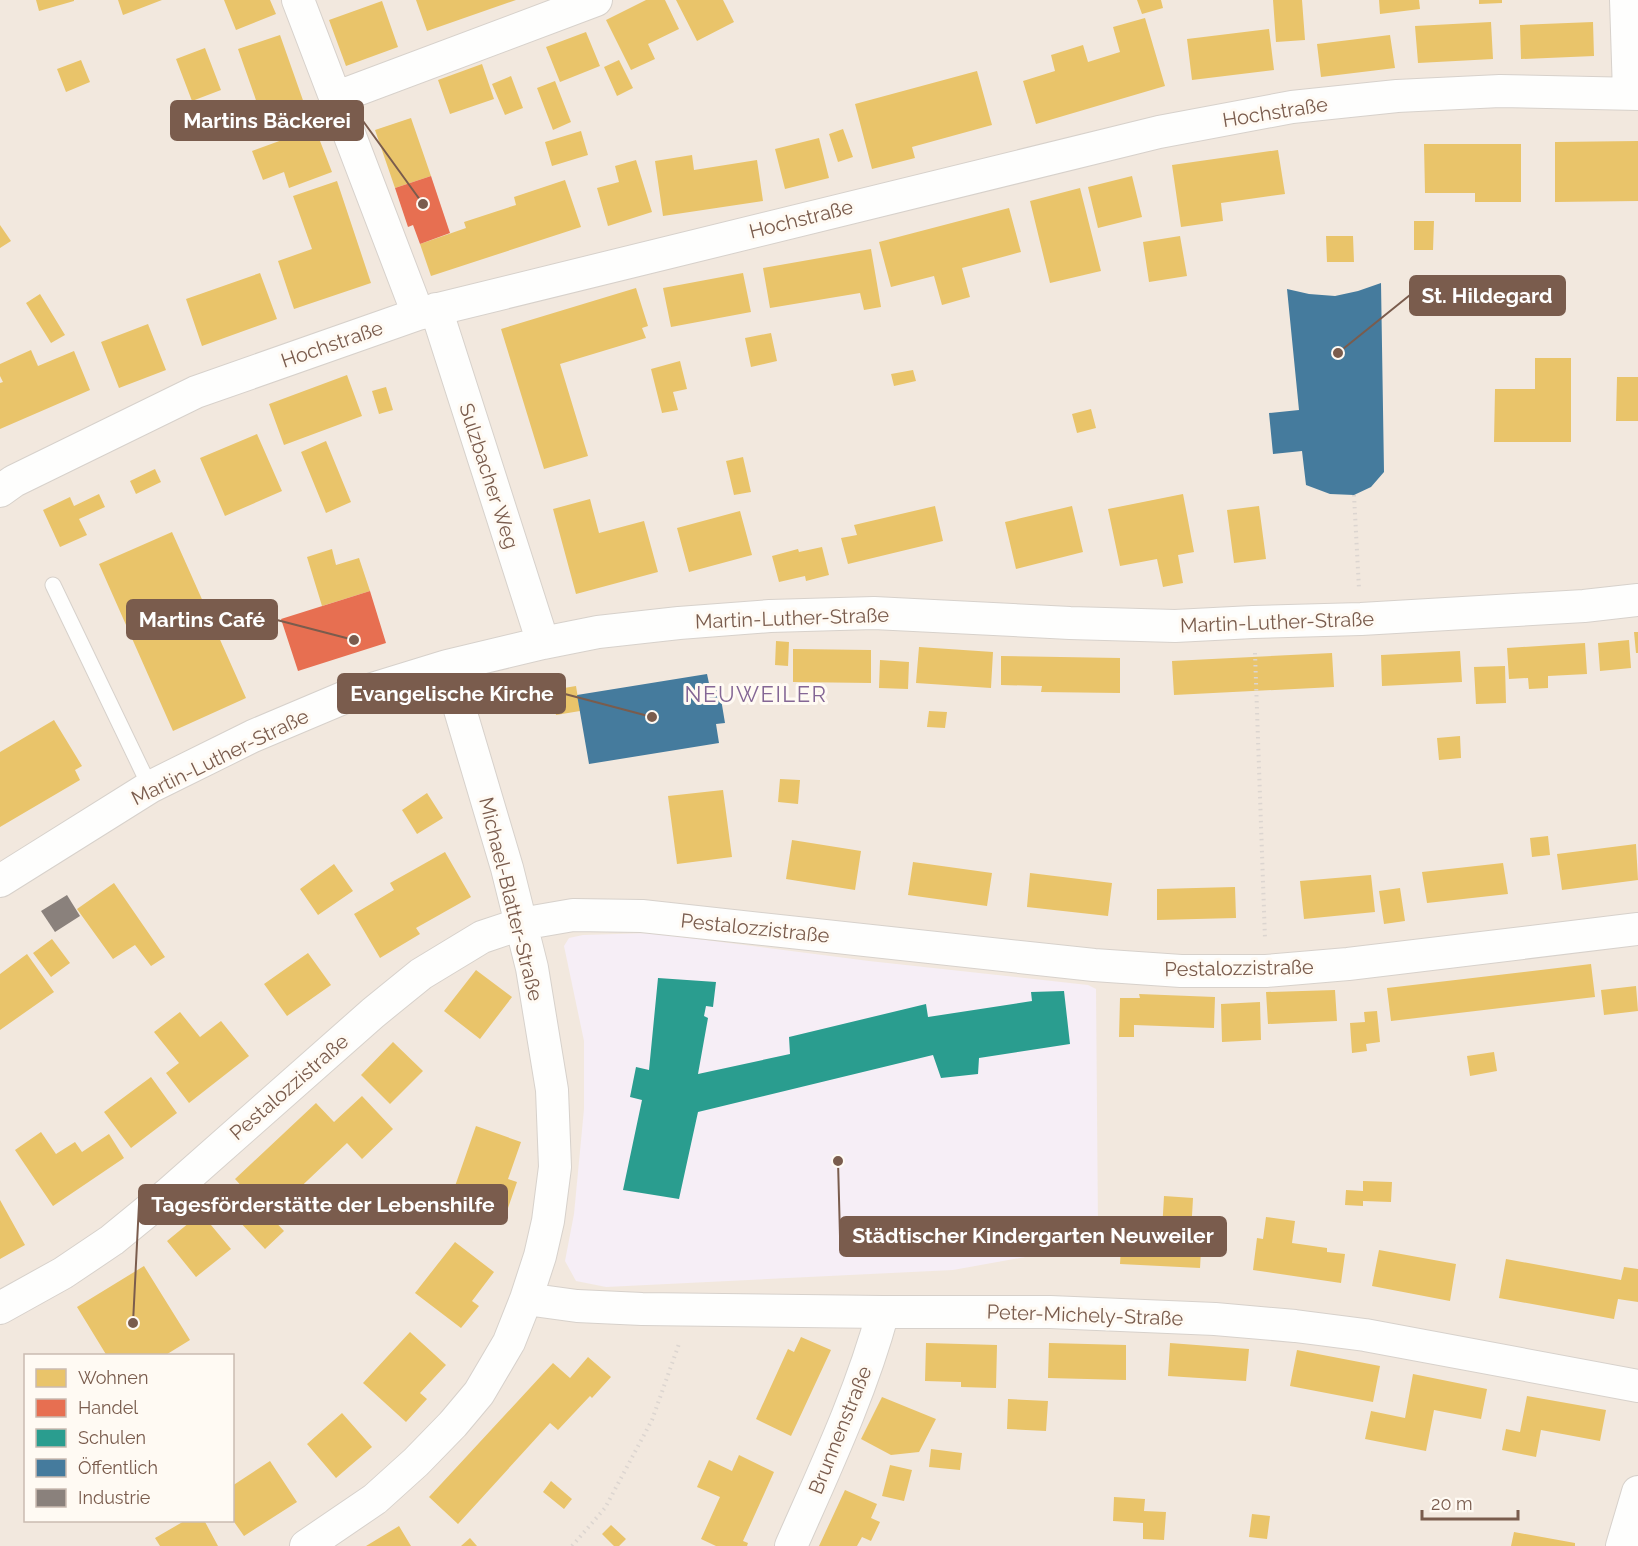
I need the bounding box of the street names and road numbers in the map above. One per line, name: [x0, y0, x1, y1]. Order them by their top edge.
street label: Hochstraße: [1221, 92, 1330, 132]
street label: Hochstraße: [747, 194, 856, 243]
street label: Hochstraße: [278, 315, 386, 373]
street label: Sulzbacher Weg: [454, 400, 524, 552]
street label: Martin-Luther-Straße: [695, 603, 890, 633]
street label: Martin-Luther-Straße: [1180, 607, 1375, 637]
street label: Martin-Luther-Straße: [127, 704, 313, 810]
street label: Michael-Blatter-Straße: [474, 795, 548, 1004]
street label: Pestalozzistraße: [679, 908, 831, 948]
street label: Pestalozzistraße: [1164, 955, 1314, 981]
street label: Pestalozzistraße: [225, 1029, 353, 1145]
street label: Peter-Michely-Straße: [986, 1300, 1184, 1330]
street label: Brunnenstraße: [803, 1362, 877, 1498]

